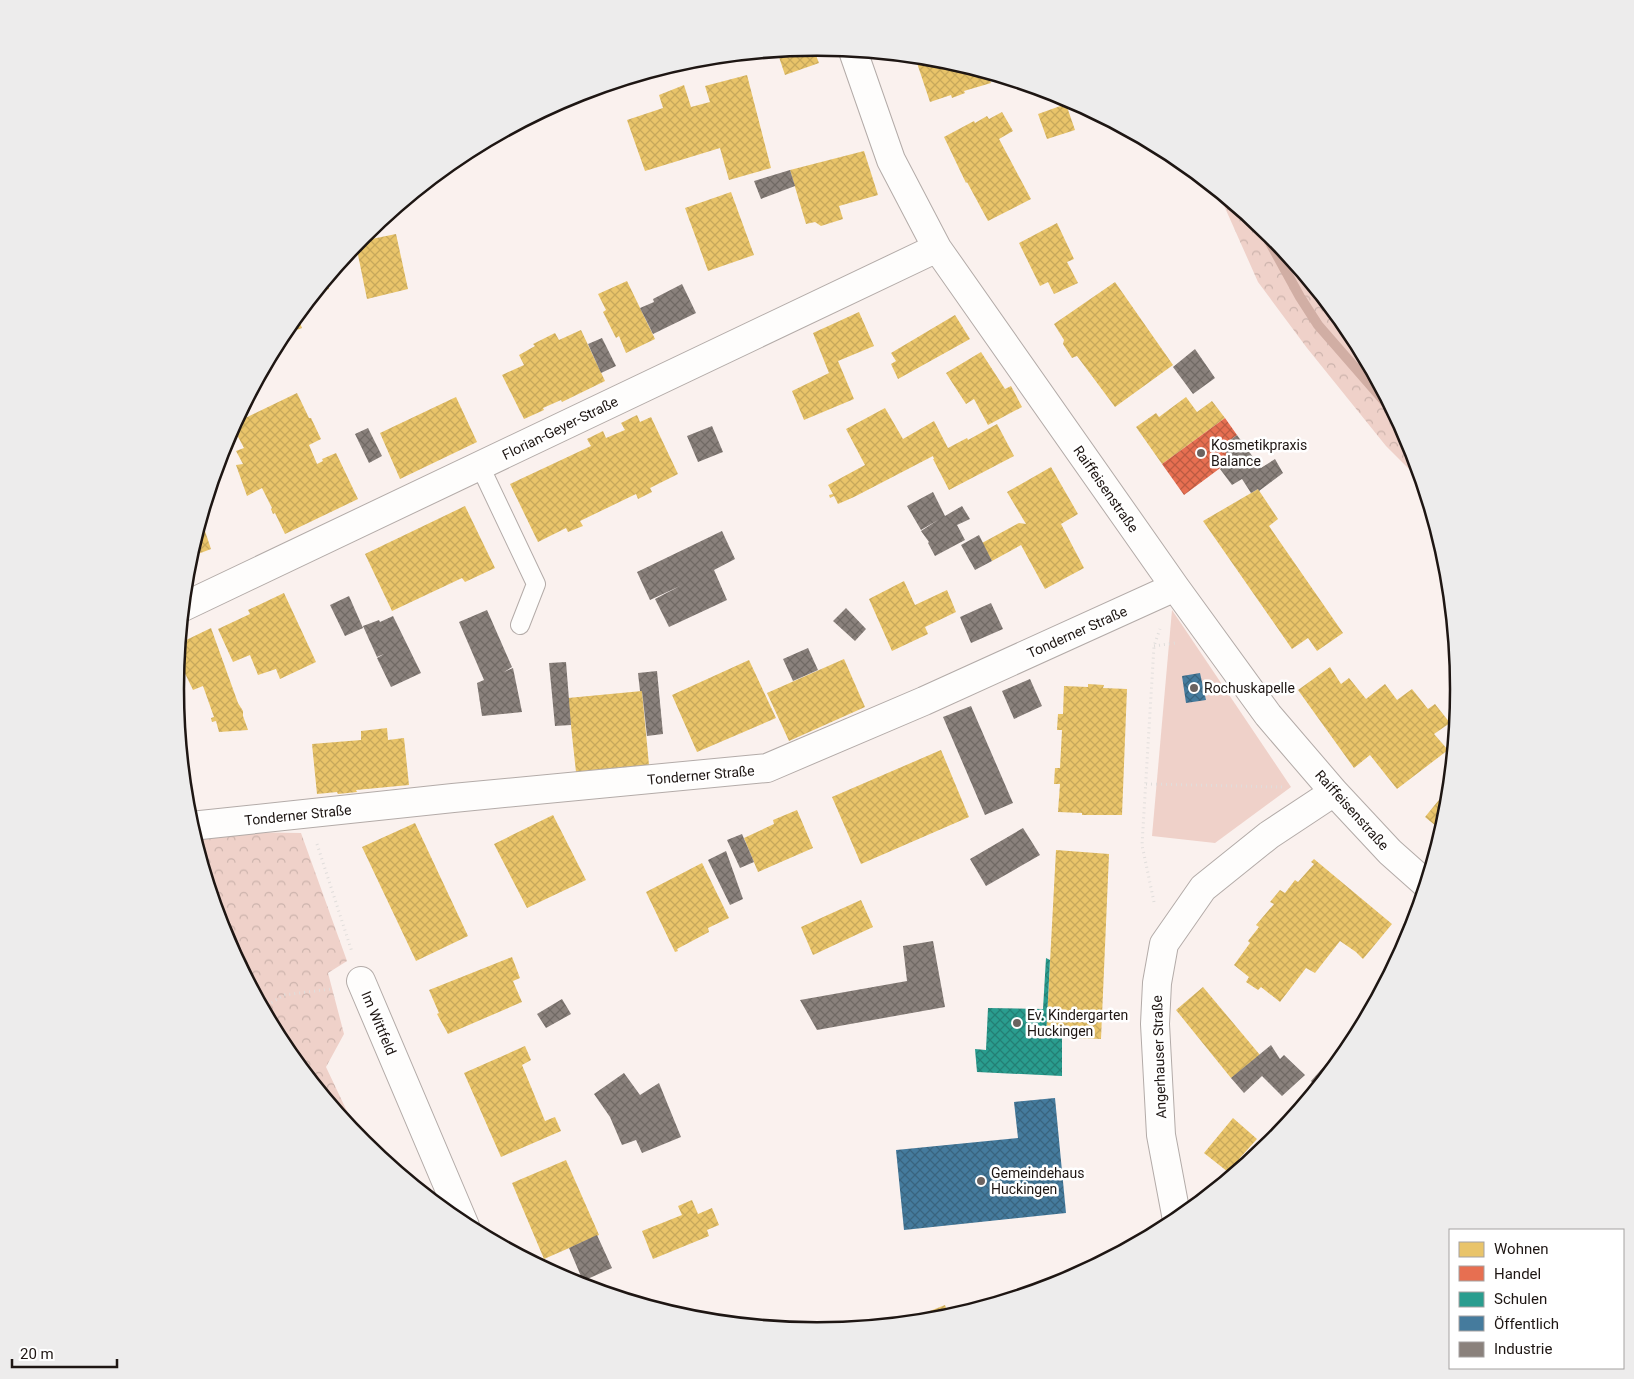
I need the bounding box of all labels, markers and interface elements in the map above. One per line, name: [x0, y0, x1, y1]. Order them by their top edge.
street label: Florian-Geyer-Straße: [500, 393, 620, 463]
place label: Kosmetikpraxis Balance: [1211, 437, 1307, 469]
street label: Raiffeisenstraße: [1070, 443, 1142, 535]
marker: Kosmetikpraxis Balance: [1195, 447, 1207, 459]
street label: Tonderner Straße: [1025, 603, 1129, 661]
place label: Rochuskapelle: [1204, 680, 1295, 696]
marker: Rochuskapelle: [1188, 682, 1200, 694]
street label: Tonderner Straße: [647, 762, 755, 788]
street label: Raiffeisenstraße: [1312, 767, 1392, 853]
street label: Tonderner Straße: [244, 801, 352, 829]
street label: Im Wittfeld: [358, 989, 400, 1057]
street label: Angerhauser Straße: [1149, 995, 1169, 1119]
place label: Ev. Kindergarten Huckingen: [1027, 1007, 1128, 1039]
marker: Ev. Kindergarten Huckingen: [1011, 1017, 1023, 1029]
place label: Gemeindehaus Huckingen: [991, 1165, 1084, 1197]
marker: Gemeindehaus Huckingen: [975, 1175, 987, 1187]
legend: [1449, 1229, 1624, 1369]
text: Wohnen: [1494, 1240, 1548, 1258]
text: Handel: [1494, 1265, 1541, 1283]
text: Schulen: [1494, 1290, 1547, 1308]
text: Öffentlich: [1494, 1315, 1559, 1333]
scale bar: [12, 1336, 118, 1368]
text: Industrie: [1494, 1340, 1552, 1358]
text: 20 m: [20, 1345, 54, 1363]

